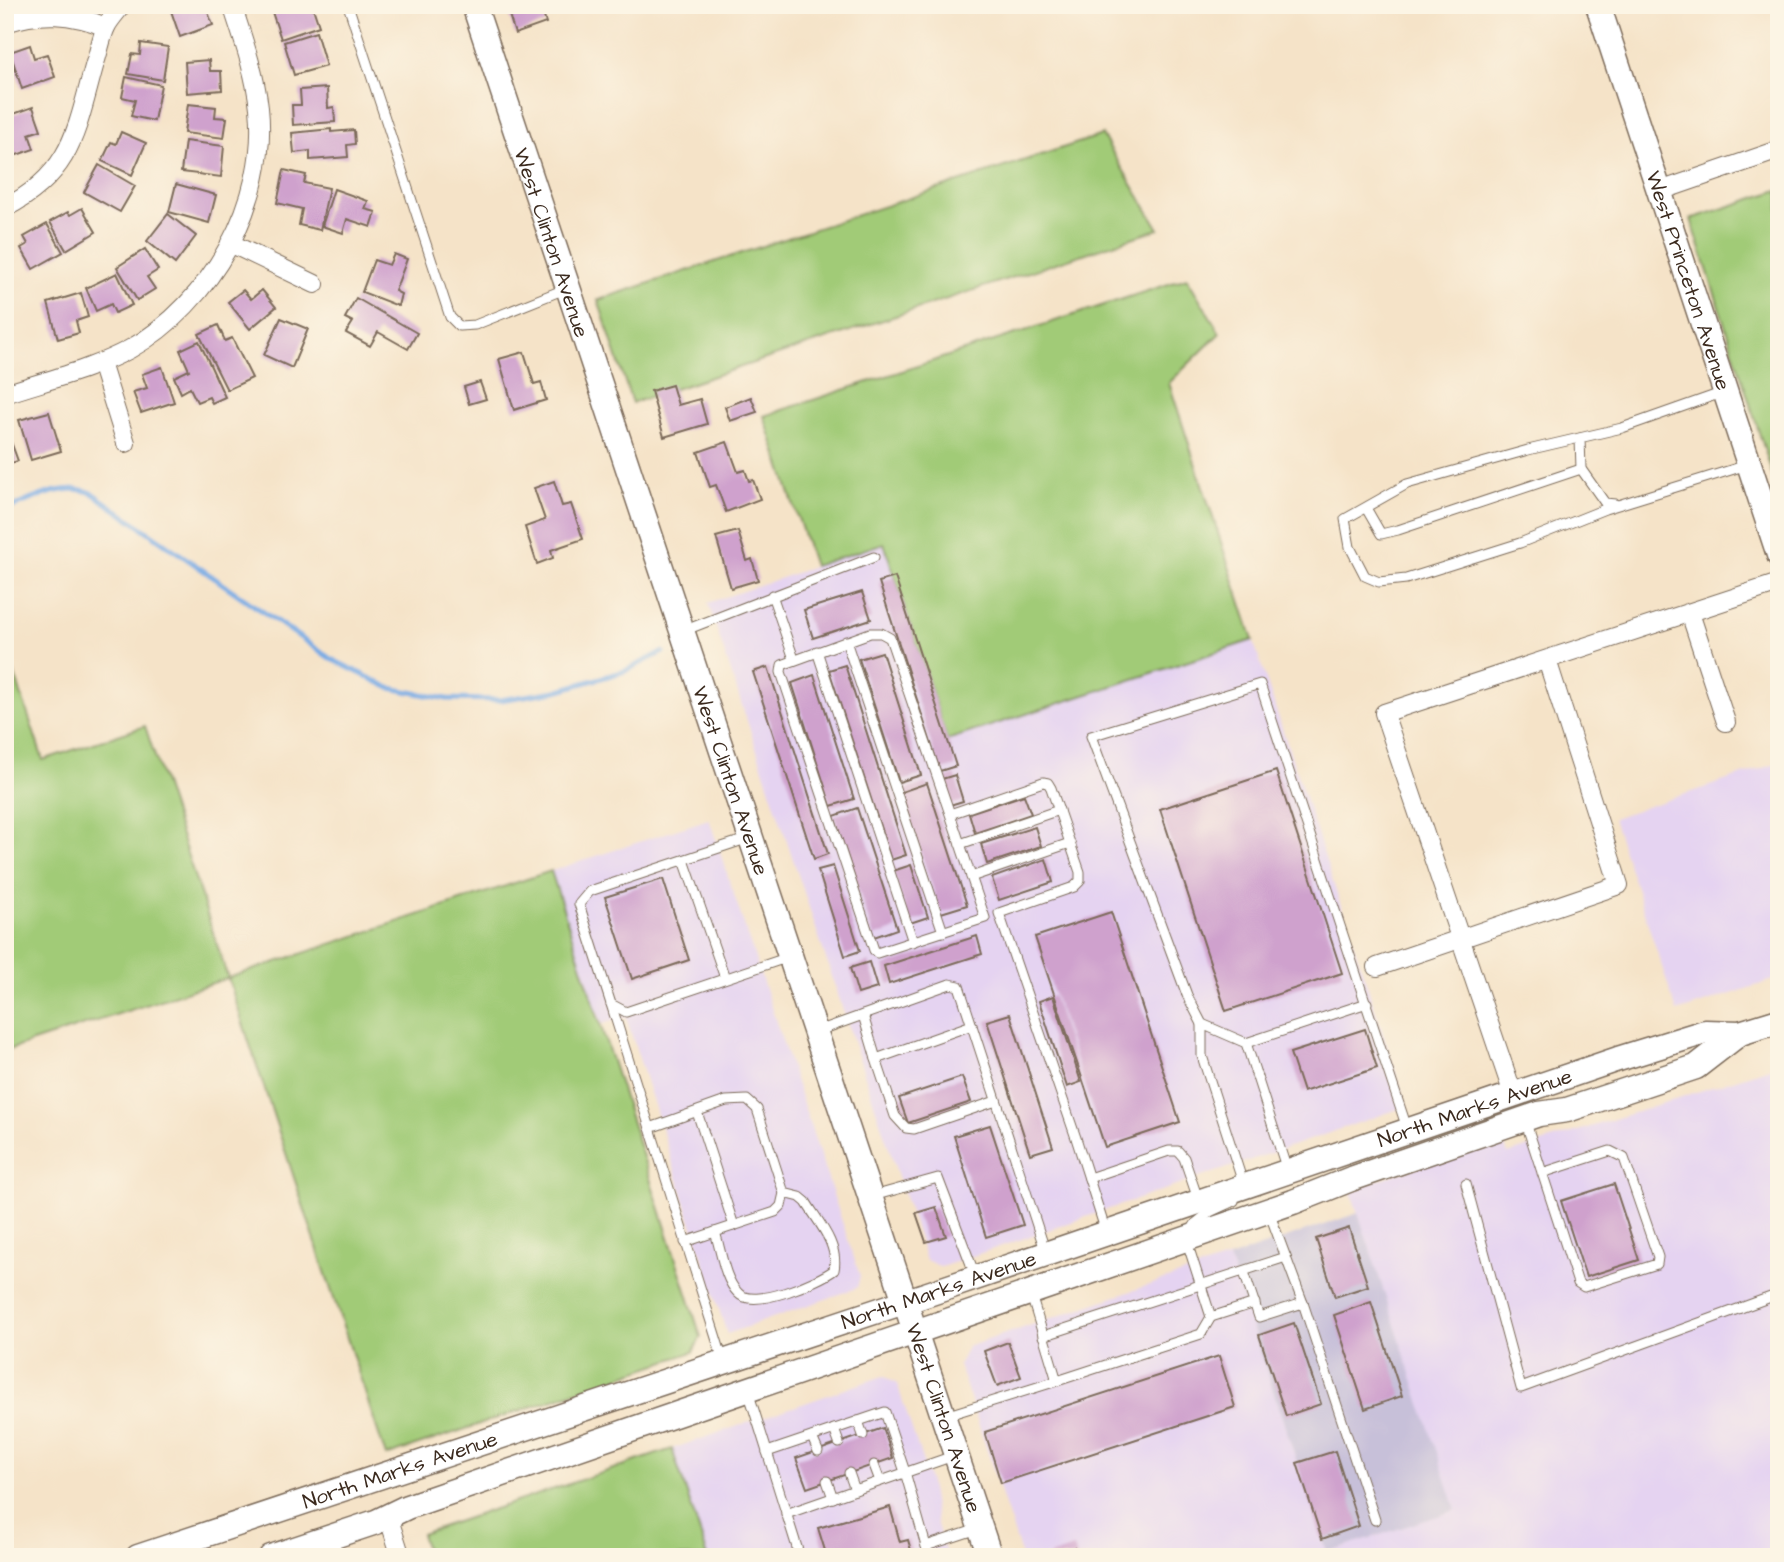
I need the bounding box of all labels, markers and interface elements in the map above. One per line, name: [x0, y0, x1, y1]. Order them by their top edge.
street label: West Clinton Avenue: [507, 144, 596, 341]
street label: West Princeton Avenue: [1639, 167, 1738, 394]
street label: West Clinton Avenue: [685, 682, 776, 879]
street label: North Marks Avenue: [1374, 1062, 1576, 1155]
street label: North Marks Avenue: [838, 1244, 1040, 1337]
street label: West Clinton Avenue: [899, 1319, 988, 1517]
street label: North Marks Avenue: [299, 1424, 501, 1516]

